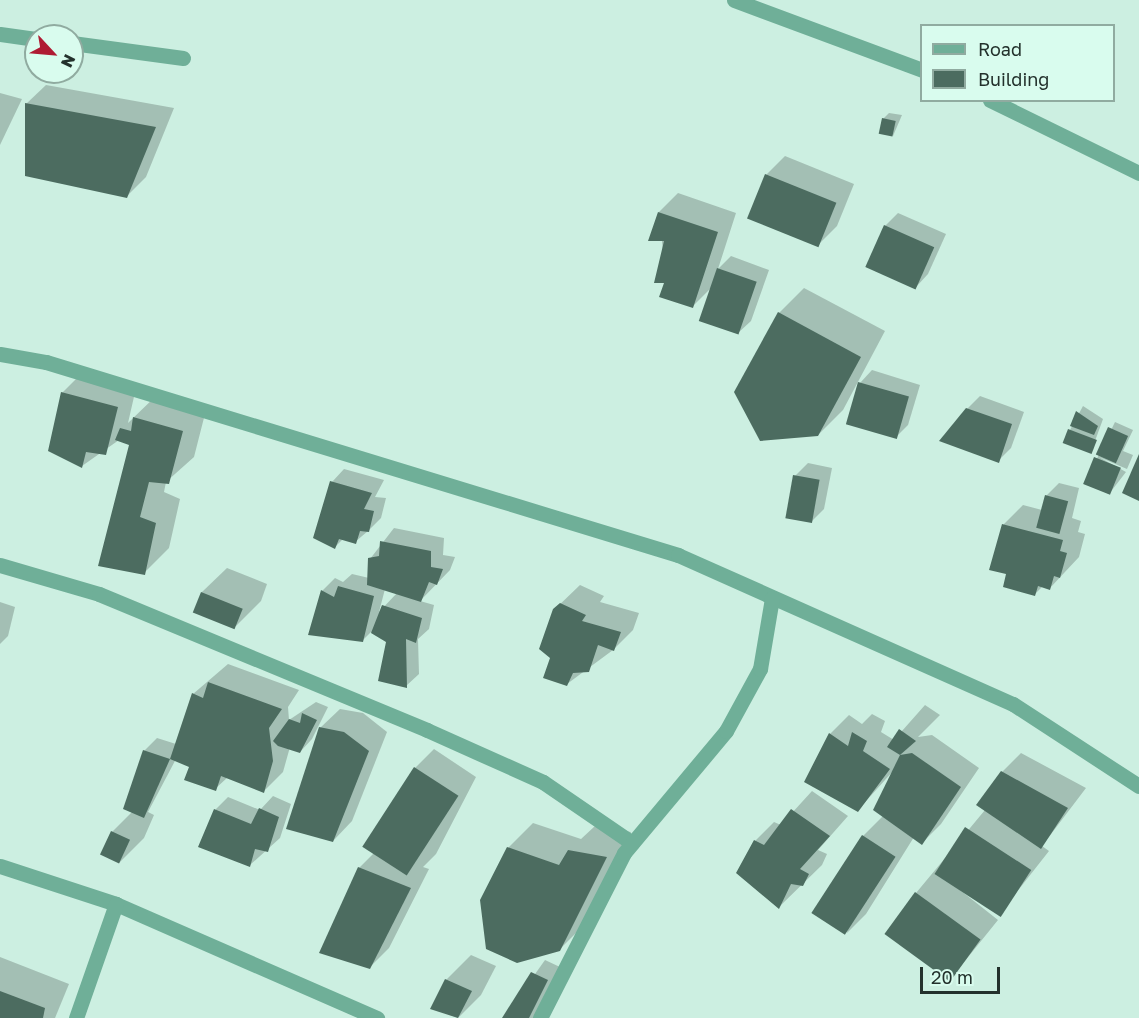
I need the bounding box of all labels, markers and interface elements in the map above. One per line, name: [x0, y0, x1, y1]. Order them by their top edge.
north arrow: [24, 24, 84, 84]
legend: [920, 24, 1115, 102]
text: Road: [978, 38, 1022, 60]
text: N: [57, 51, 80, 71]
text: Building: [978, 68, 1049, 90]
scale bar: [923, 955, 1002, 993]
text: 20 m: [931, 966, 973, 988]

